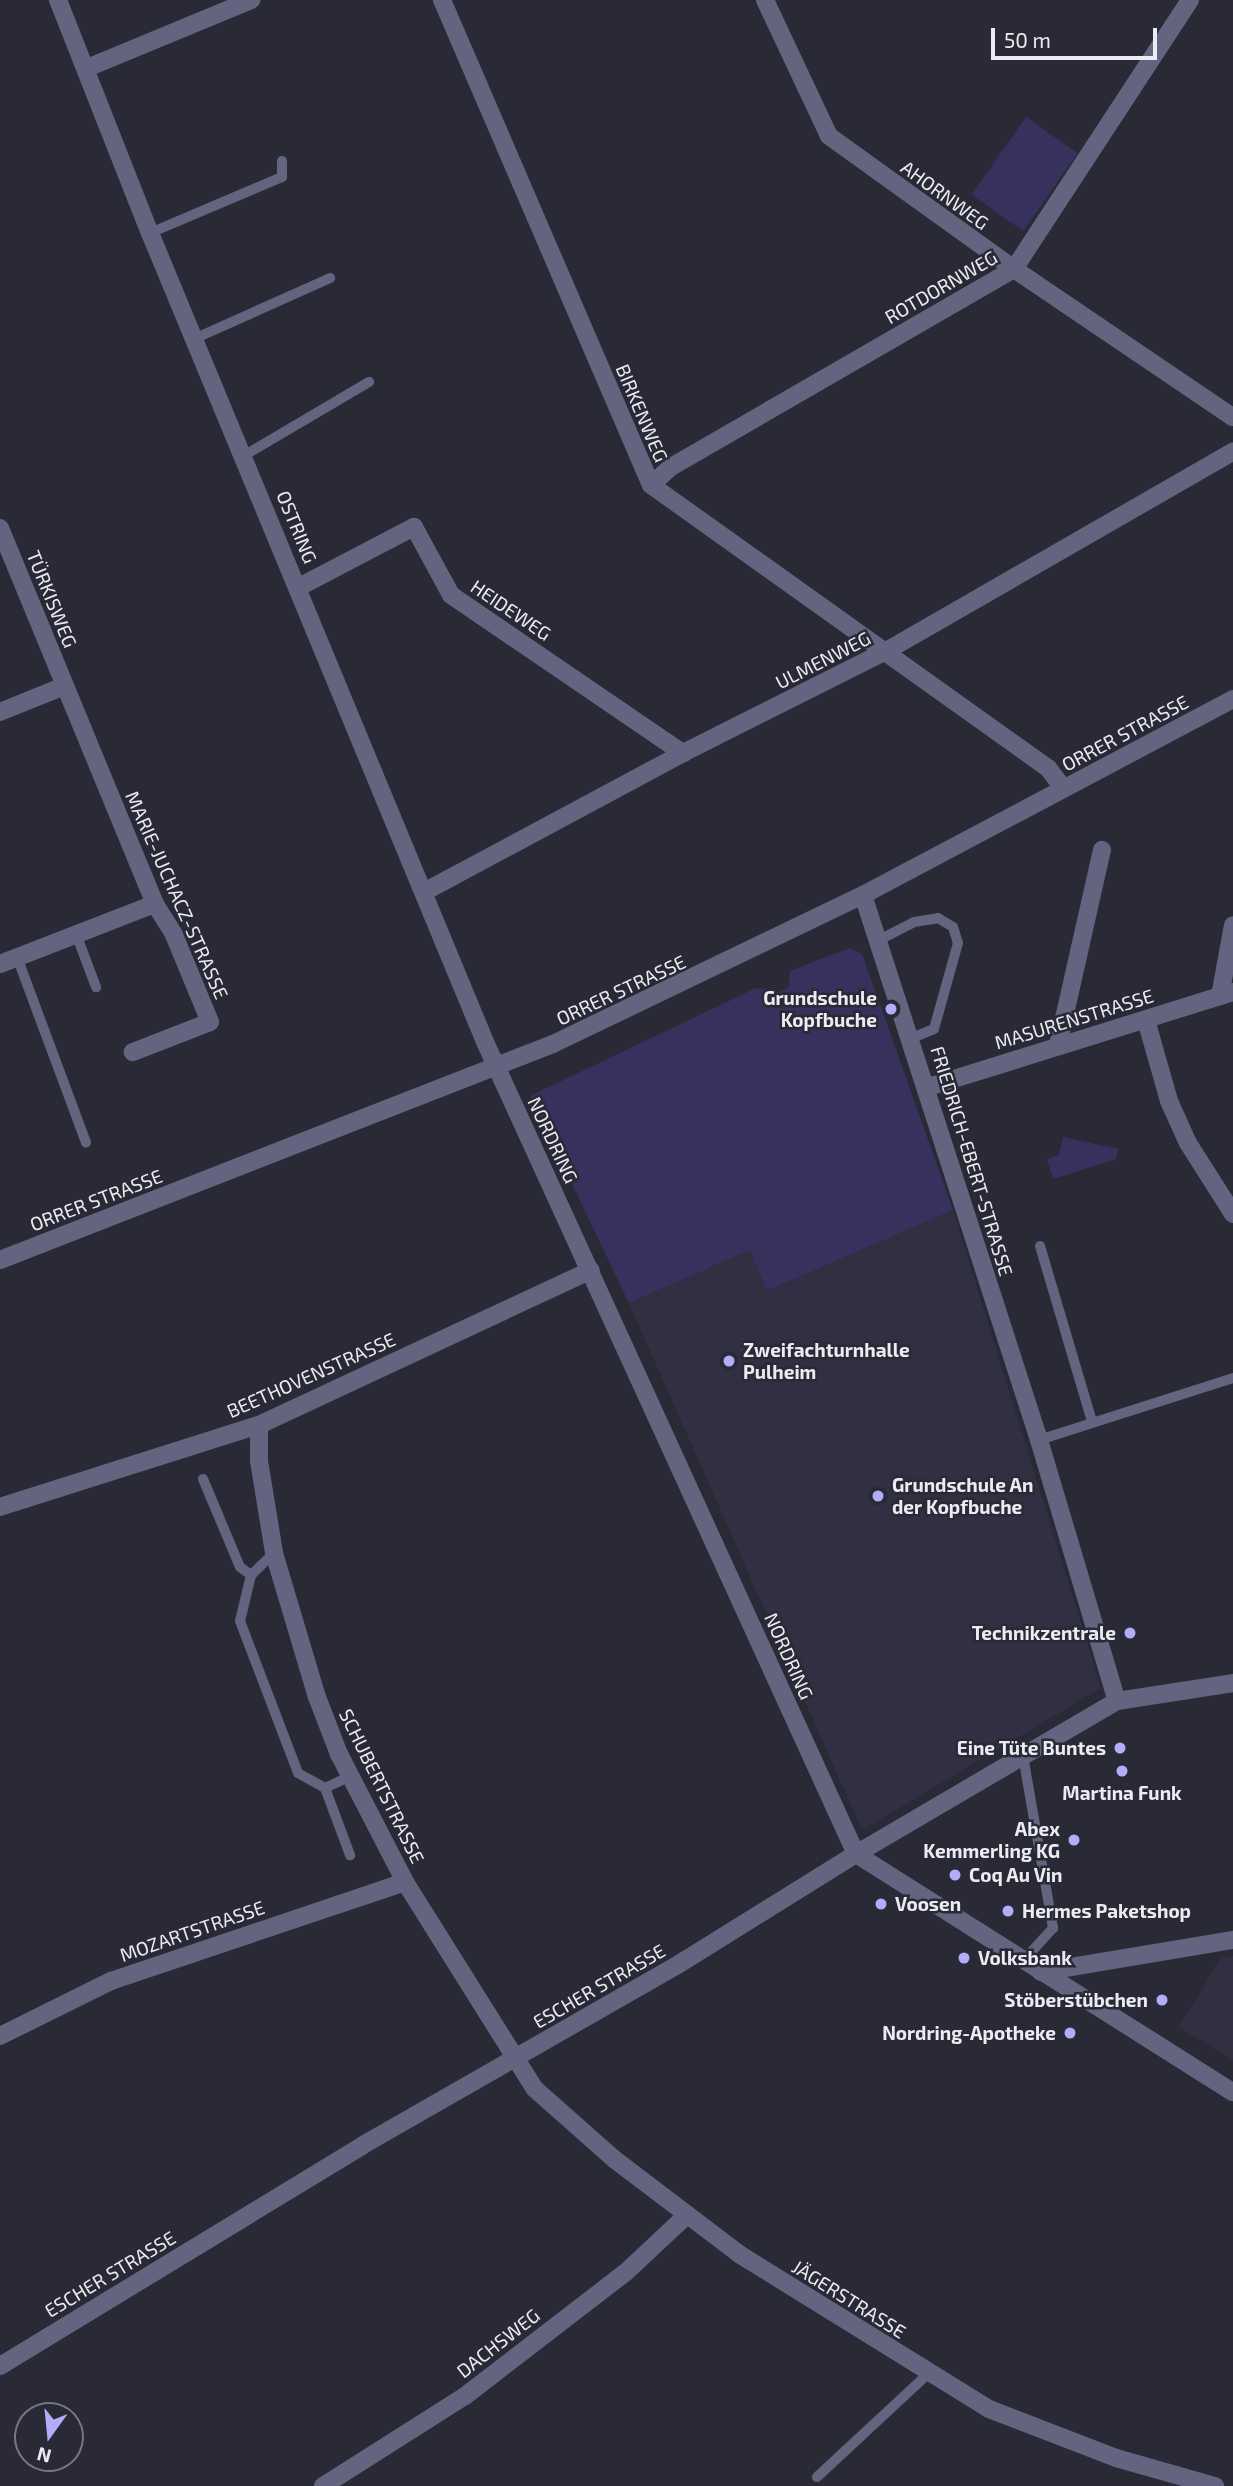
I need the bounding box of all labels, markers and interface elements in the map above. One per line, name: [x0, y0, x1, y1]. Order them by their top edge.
scale bar: [995, 14, 1161, 58]
text: 50 m: [1004, 27, 1051, 52]
street label: AHORNWEG: [897, 156, 993, 234]
street label: ROTDORNWEG: [881, 246, 1001, 328]
street label: BIRKENWEG: [611, 361, 673, 465]
street label: OSTRING: [272, 487, 322, 567]
street label: TÜRKISWEG: [22, 547, 82, 651]
street label: HEIDEWEG: [466, 575, 556, 645]
street label: ULMENWEG: [772, 626, 874, 694]
street label: ORRER STRASSE: [1058, 690, 1192, 776]
street label: MARIE-JUCHACZ-STRASSE: [121, 788, 233, 1002]
street label: ORRER STRASSE: [553, 950, 689, 1030]
street label: MASURENSTRASSE: [992, 984, 1156, 1054]
place label: Grundschule Kopfbuche: [763, 987, 877, 1031]
marker: Grundschule Kopfbuche: [883, 1001, 899, 1017]
street label: FRIEDRICH-EBERT-STRASSE: [926, 1043, 1018, 1279]
street label: NORDRING: [523, 1093, 583, 1187]
street label: ORRER STRASSE: [27, 1164, 165, 1236]
street label: BEETHOVENSTRASSE: [223, 1328, 399, 1422]
place label: Zweifachturnhalle Pulheim: [743, 1339, 910, 1383]
marker: Zweifachturnhalle Pulheim: [721, 1353, 737, 1369]
place label: Grundschule An der Kopfbuche: [892, 1474, 1034, 1518]
marker: Grundschule An der Kopfbuche: [870, 1488, 886, 1504]
street label: NORDRING: [760, 1609, 818, 1703]
place label: Technikzentrale: [972, 1622, 1116, 1644]
marker: Technikzentrale: [1122, 1625, 1138, 1641]
street label: SCHUBERTSTRASSE: [335, 1705, 429, 1867]
place label: Eine Tüte Buntes: [956, 1737, 1106, 1759]
marker: Eine Tüte Buntes: [1112, 1740, 1128, 1756]
marker: Martina Funk: [1114, 1763, 1130, 1779]
place label: Martina Funk: [1062, 1782, 1182, 1804]
place label: Abex Kemmerling KG: [923, 1818, 1060, 1862]
marker: Abex Kemmerling KG: [1066, 1832, 1082, 1848]
place label: Coq Au Vin: [969, 1864, 1063, 1886]
marker: Coq Au Vin: [947, 1867, 963, 1883]
place label: Voosen: [895, 1893, 961, 1915]
street label: MOZARTSTRASSE: [117, 1896, 267, 1966]
marker: Voosen: [873, 1896, 889, 1912]
place label: Hermes Paketshop: [1022, 1900, 1191, 1922]
marker: Hermes Paketshop: [1000, 1903, 1016, 1919]
street label: ESCHER STRASSE: [529, 1939, 669, 2033]
place label: Volksbank: [978, 1947, 1072, 1969]
marker: Volksbank: [956, 1950, 972, 1966]
place label: Stöberstübchen: [1004, 1989, 1148, 2011]
marker: Stöberstübchen: [1154, 1992, 1170, 2008]
place label: Nordring-Apotheke: [882, 2022, 1056, 2044]
marker: Nordring-Apotheke: [1062, 2025, 1078, 2041]
street label: ESCHER STRASSE: [40, 2226, 180, 2322]
street label: JÄGERSTRASSE: [788, 2255, 910, 2343]
street label: DACHSWEG: [452, 2304, 544, 2382]
north arrow: [14, 2402, 84, 2472]
text: N: [34, 2443, 54, 2469]

